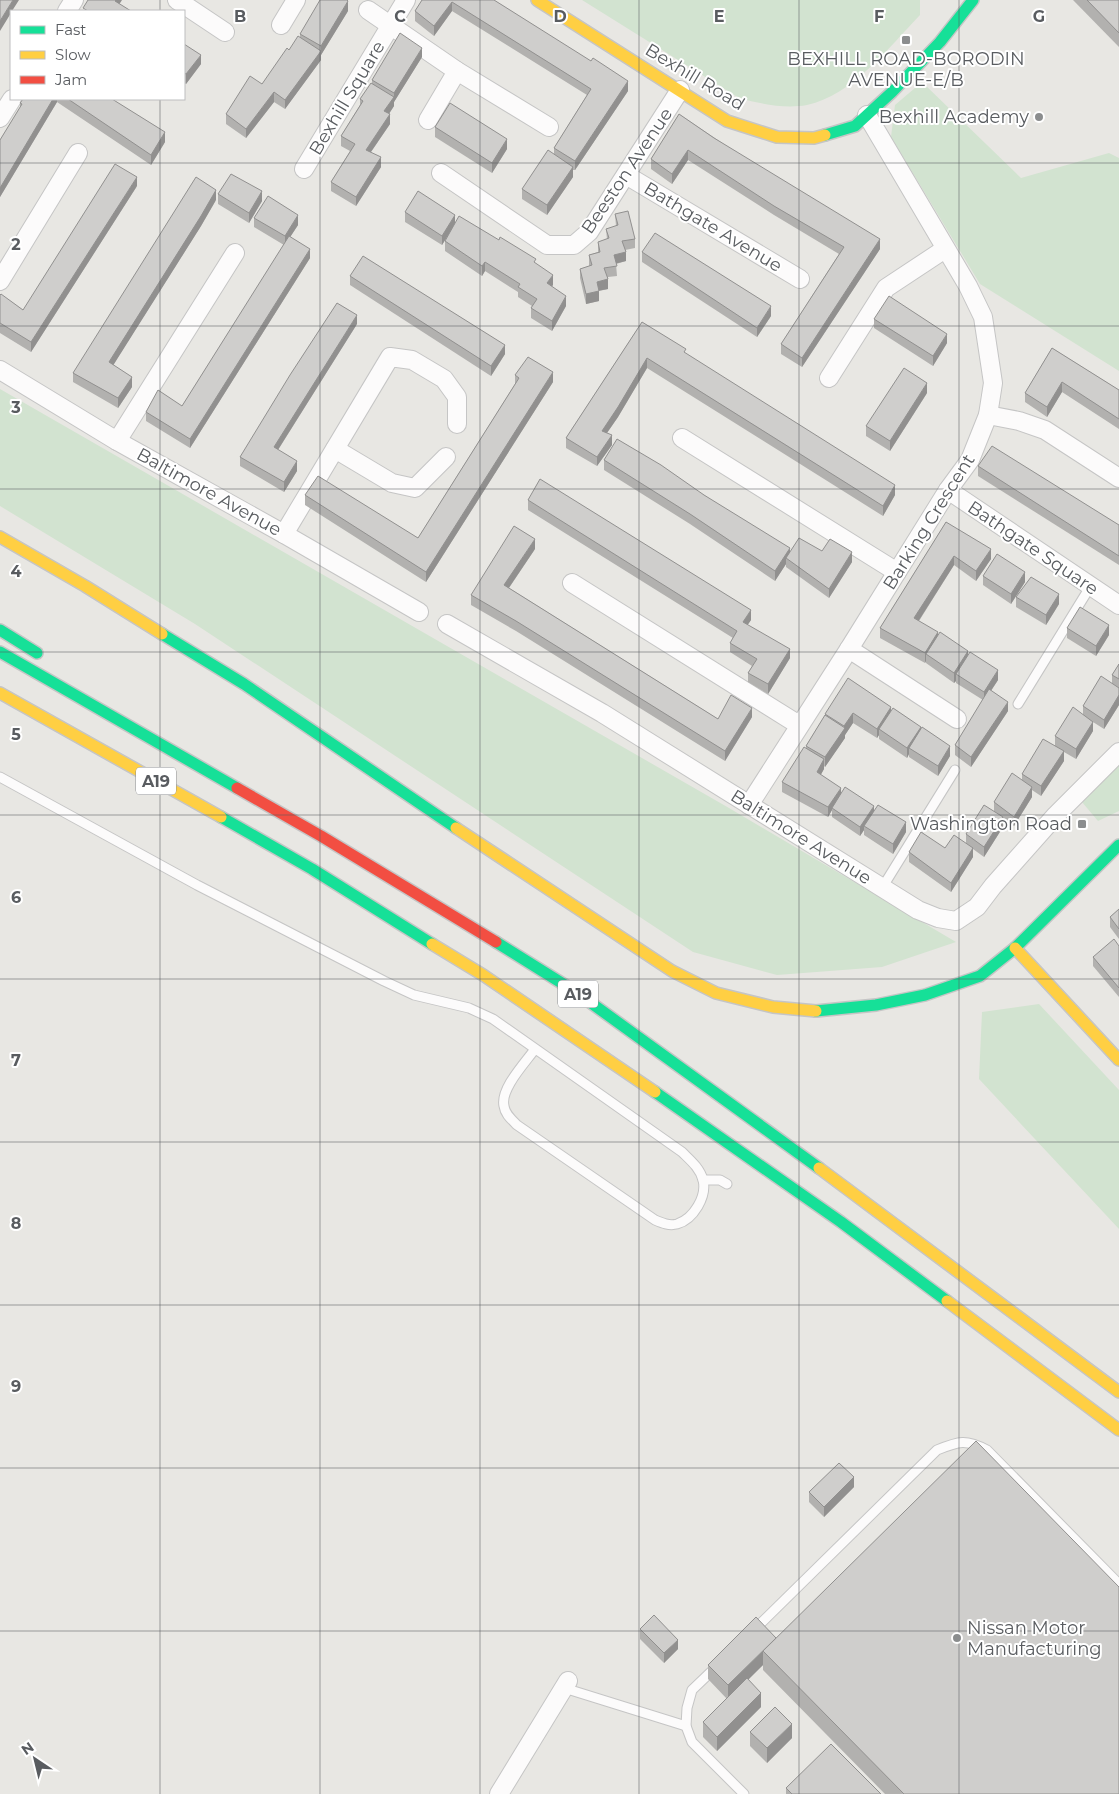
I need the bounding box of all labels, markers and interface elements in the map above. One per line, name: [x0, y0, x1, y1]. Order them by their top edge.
text: B: [234, 7, 246, 26]
text: C: [394, 7, 406, 26]
text: D: [553, 7, 567, 26]
text: E: [714, 7, 724, 26]
text: F: [874, 7, 884, 26]
text: G: [1033, 7, 1045, 26]
legend: [10, 10, 185, 100]
text: Fast: [55, 20, 86, 39]
marker: BEXHILL ROAD-BORODIN AVENUE-E/B: [900, 34, 912, 46]
street label: Bexhill Square: [304, 37, 390, 159]
street label: Bexhill Road: [641, 39, 749, 115]
text: Slow: [55, 45, 91, 64]
place label: BEXHILL ROAD-BORODIN AVENUE-E/B: [787, 48, 1025, 91]
text: Jam: [54, 70, 87, 89]
street label: Beeston Avenue: [577, 104, 677, 238]
place label: Bexhill Academy: [879, 106, 1029, 128]
marker: Bexhill Academy: [1033, 111, 1045, 123]
street label: Bathgate Avenue: [640, 177, 786, 277]
text: 2: [11, 235, 21, 254]
text: 3: [10, 398, 21, 417]
street label: Baltimore Avenue: [133, 443, 285, 541]
street label: Barking Crescent: [878, 450, 980, 594]
street label: Bathgate Square: [963, 496, 1103, 600]
text: 4: [10, 562, 22, 581]
text: 5: [11, 725, 21, 744]
road number: A19: [136, 768, 176, 794]
street label: Baltimore Avenue: [727, 785, 876, 889]
place label: Washington Road: [910, 813, 1072, 835]
marker: Washington Road: [1076, 818, 1088, 830]
text: 6: [11, 888, 21, 907]
road number: A19: [558, 981, 598, 1008]
text: 7: [11, 1051, 21, 1070]
text: 8: [11, 1214, 21, 1233]
text: 9: [11, 1377, 21, 1396]
place label: Nissan Motor Manufacturing: [967, 1617, 1102, 1660]
marker: Nissan Motor Manufacturing: [951, 1632, 963, 1644]
north arrow: [10, 1734, 60, 1784]
text: N: [18, 1738, 37, 1759]

